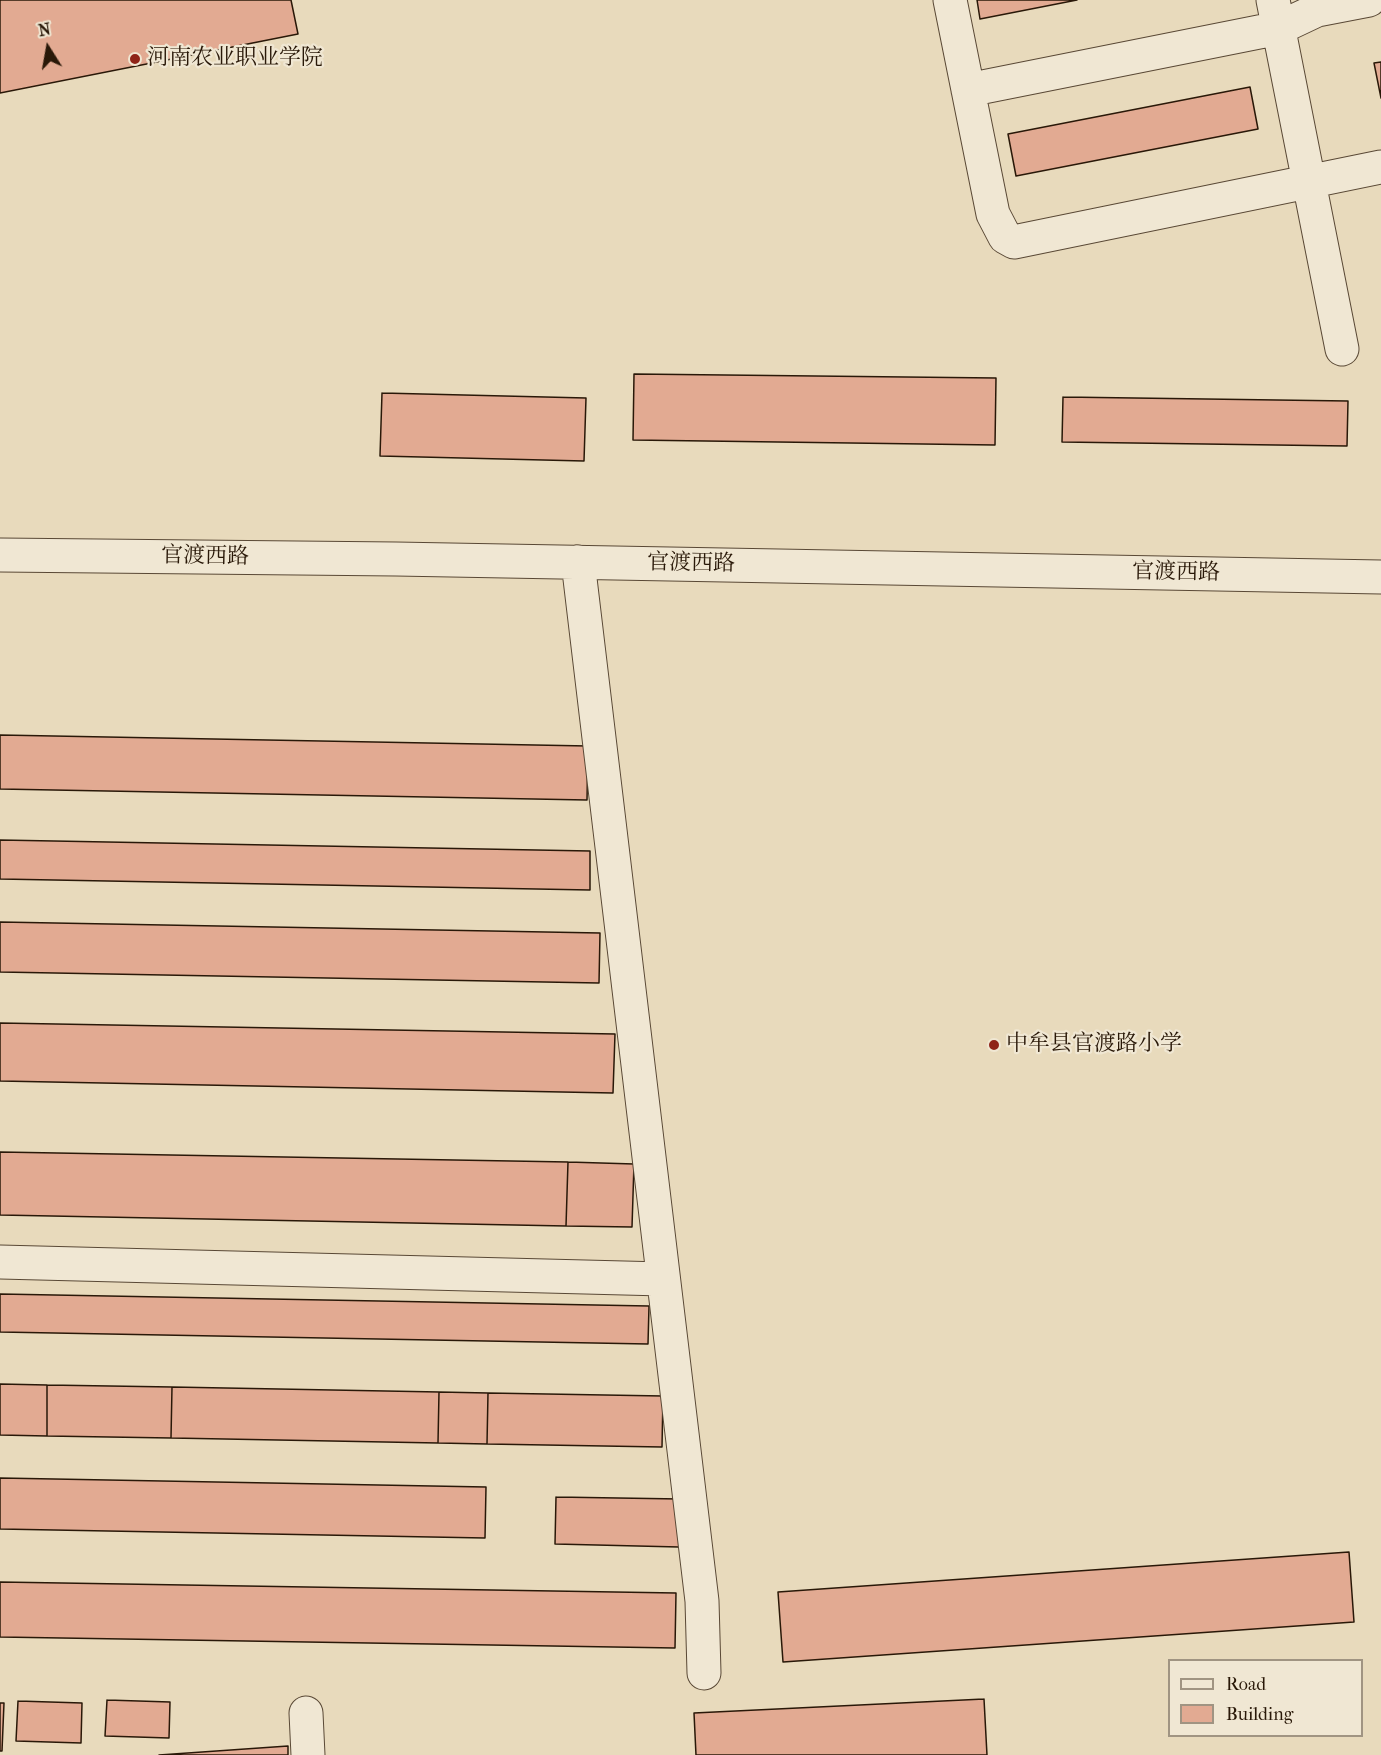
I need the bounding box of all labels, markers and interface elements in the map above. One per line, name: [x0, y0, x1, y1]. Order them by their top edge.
north arrow: [18, 18, 78, 78]
text: N: [37, 19, 52, 40]
place label: 河南农业职业学院: [147, 46, 323, 72]
marker: 河南农业职业学院: [128, 52, 142, 66]
street label: 官渡西路: [161, 543, 249, 571]
street label: 官渡西路: [647, 550, 735, 578]
street label: 官渡西路: [1132, 559, 1220, 587]
place label: 中牟县官渡路小学: [1006, 1032, 1182, 1058]
marker: 中牟县官渡路小学: [987, 1038, 1001, 1052]
legend: [1168, 1659, 1363, 1737]
text: Road: [1226, 1674, 1266, 1695]
text: Building: [1226, 1704, 1293, 1725]

